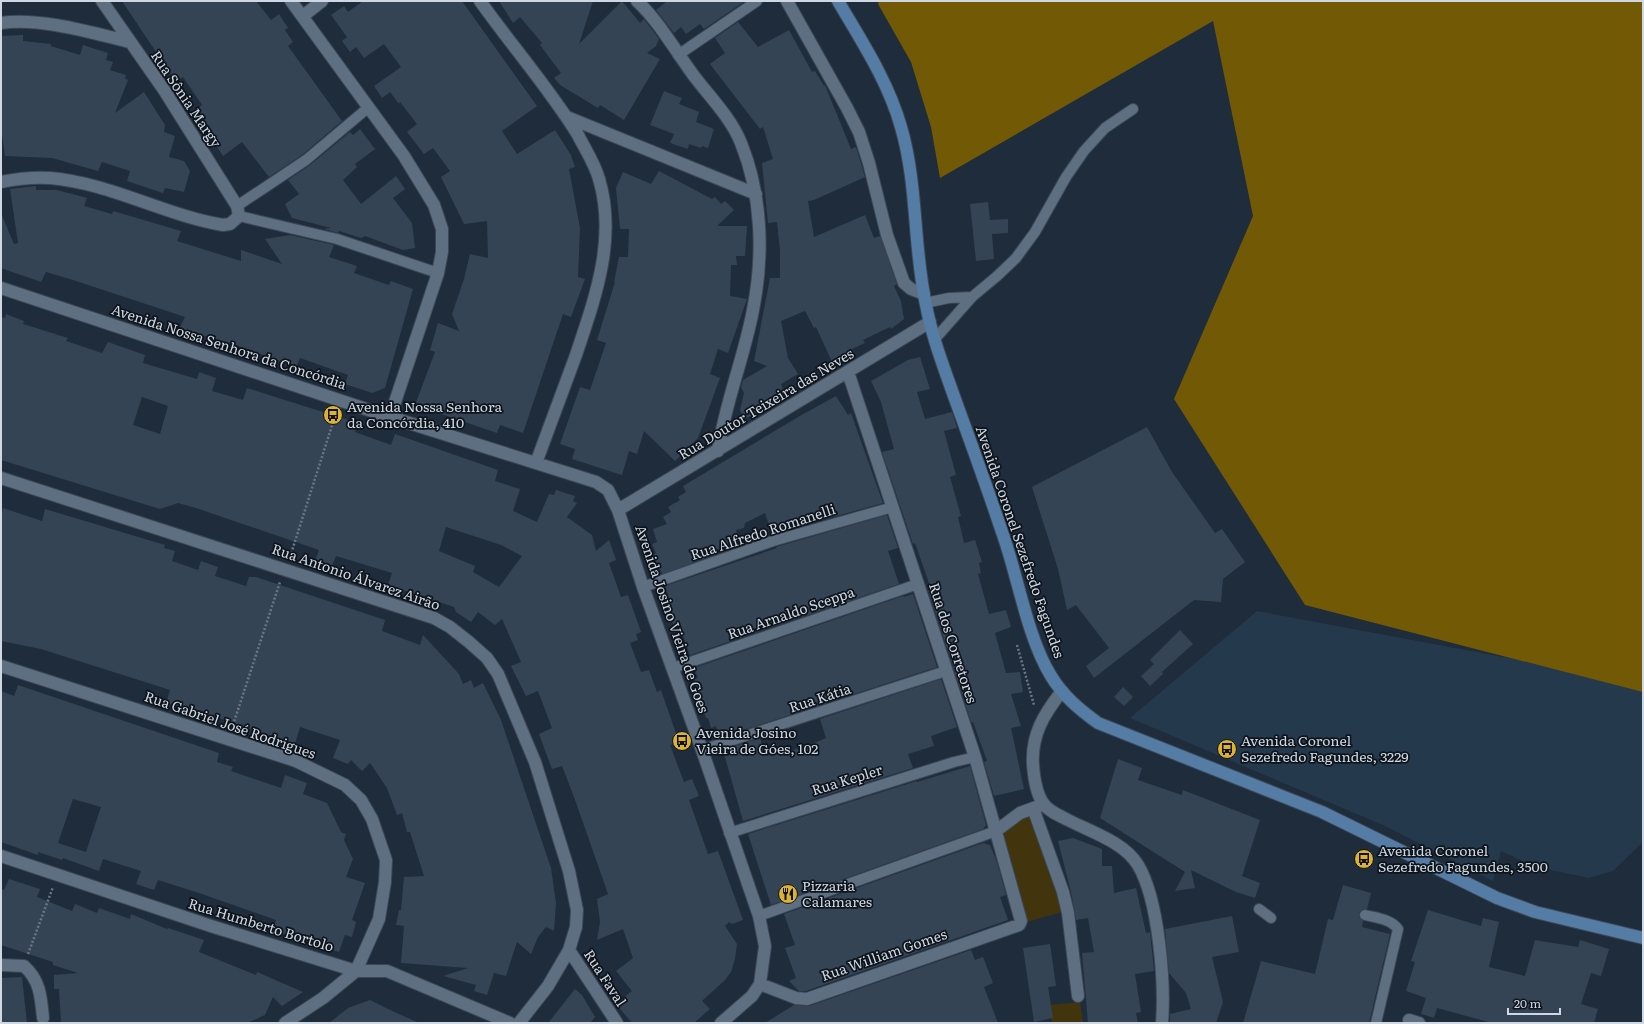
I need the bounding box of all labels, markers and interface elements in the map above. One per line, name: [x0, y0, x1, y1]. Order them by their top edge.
street label: Rua Sônia Margy: [147, 46, 227, 152]
street label: Avenida Nossa Senhora da Concórdia: [109, 299, 350, 394]
street label: Rua Doutor Teixeira das Neves: [674, 343, 857, 464]
place label: Avenida Nossa Senhora da Concórdia, 410: [347, 396, 503, 432]
bus stop icon: Avenida Nossa Senhora da Concórdia, 410: [322, 404, 344, 426]
street label: Avenida Coronel Sezefredo Fagundes: [972, 423, 1070, 661]
street label: Rua Alfredo Romanelli: [688, 498, 838, 564]
street label: Avenida Josino Vieira de Goes: [631, 522, 715, 715]
street label: Rua Antonio Álvarez Airão: [270, 538, 443, 614]
street label: Rua dos Corretores: [925, 580, 983, 706]
street label: Rua Arnaldo Sceppa: [724, 581, 857, 643]
street label: Rua Kátia: [786, 677, 854, 716]
street label: Rua Gabriel José Rodrigues: [142, 685, 319, 763]
place label: Avenida Josino Vieira de Góes, 102: [696, 722, 818, 758]
bus stop icon: Avenida Josino Vieira de Góes, 102: [671, 730, 693, 752]
place label: Avenida Coronel Sezefredo Fagundes, 3229: [1241, 730, 1409, 766]
bus stop icon: Avenida Coronel Sezefredo Fagundes, 3229: [1216, 738, 1238, 760]
street label: Rua Kepler: [809, 759, 885, 799]
place label: Avenida Coronel Sezefredo Fagundes, 3500: [1378, 840, 1548, 876]
bus stop icon: Avenida Coronel Sezefredo Fagundes, 3500: [1353, 848, 1375, 870]
place label: Pizzaria Calamares: [802, 875, 872, 911]
restaurant icon: Pizzaria Calamares: [777, 883, 799, 905]
street label: Rua Humberto Bortolo: [186, 892, 337, 956]
street label: Rua William Gomes: [818, 923, 949, 985]
street label: Rua Faval: [580, 945, 632, 1010]
scale bar: [1508, 990, 1560, 1016]
text: 20 m: [1514, 994, 1541, 1012]

